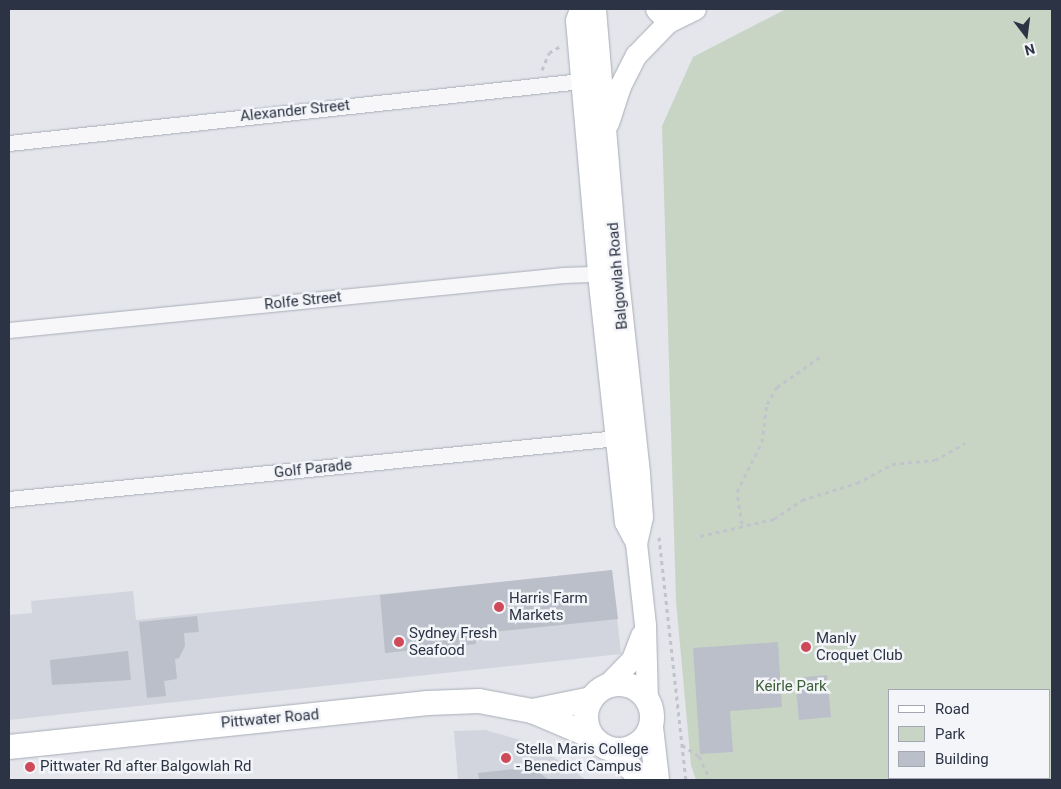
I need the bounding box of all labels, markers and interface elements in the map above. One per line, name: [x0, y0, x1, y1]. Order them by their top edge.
north arrow: [1001, 10, 1051, 60]
text: N: [1023, 40, 1037, 58]
street label: Alexander Street: [239, 96, 351, 126]
street label: Balgowlah Road: [604, 222, 632, 330]
street label: Rolfe Street: [263, 288, 343, 314]
street label: Golf Parade: [273, 456, 353, 482]
place label: Harris Farm Markets: [509, 589, 588, 624]
marker: Harris Farm Markets: [493, 601, 505, 613]
place label: Sydney Fresh Seafood: [409, 624, 497, 659]
place label: Manly Croquet Club: [816, 629, 903, 664]
marker: Sydney Fresh Seafood: [393, 636, 405, 648]
marker: Manly Croquet Club: [800, 641, 812, 653]
park label: Keirle Park: [755, 678, 827, 696]
legend: [888, 689, 1051, 779]
text: Road: [935, 700, 969, 718]
street label: Pittwater Road: [220, 706, 320, 732]
text: Park: [935, 725, 965, 743]
place label: Stella Maris College - Benedict Campus: [516, 740, 648, 775]
text: Building: [935, 750, 989, 768]
marker: Stella Maris College - Benedict Campus: [500, 752, 512, 764]
place label: Pittwater Rd after Balgowlah Rd: [40, 758, 251, 776]
marker: Pittwater Rd after Balgowlah Rd: [24, 761, 36, 773]

